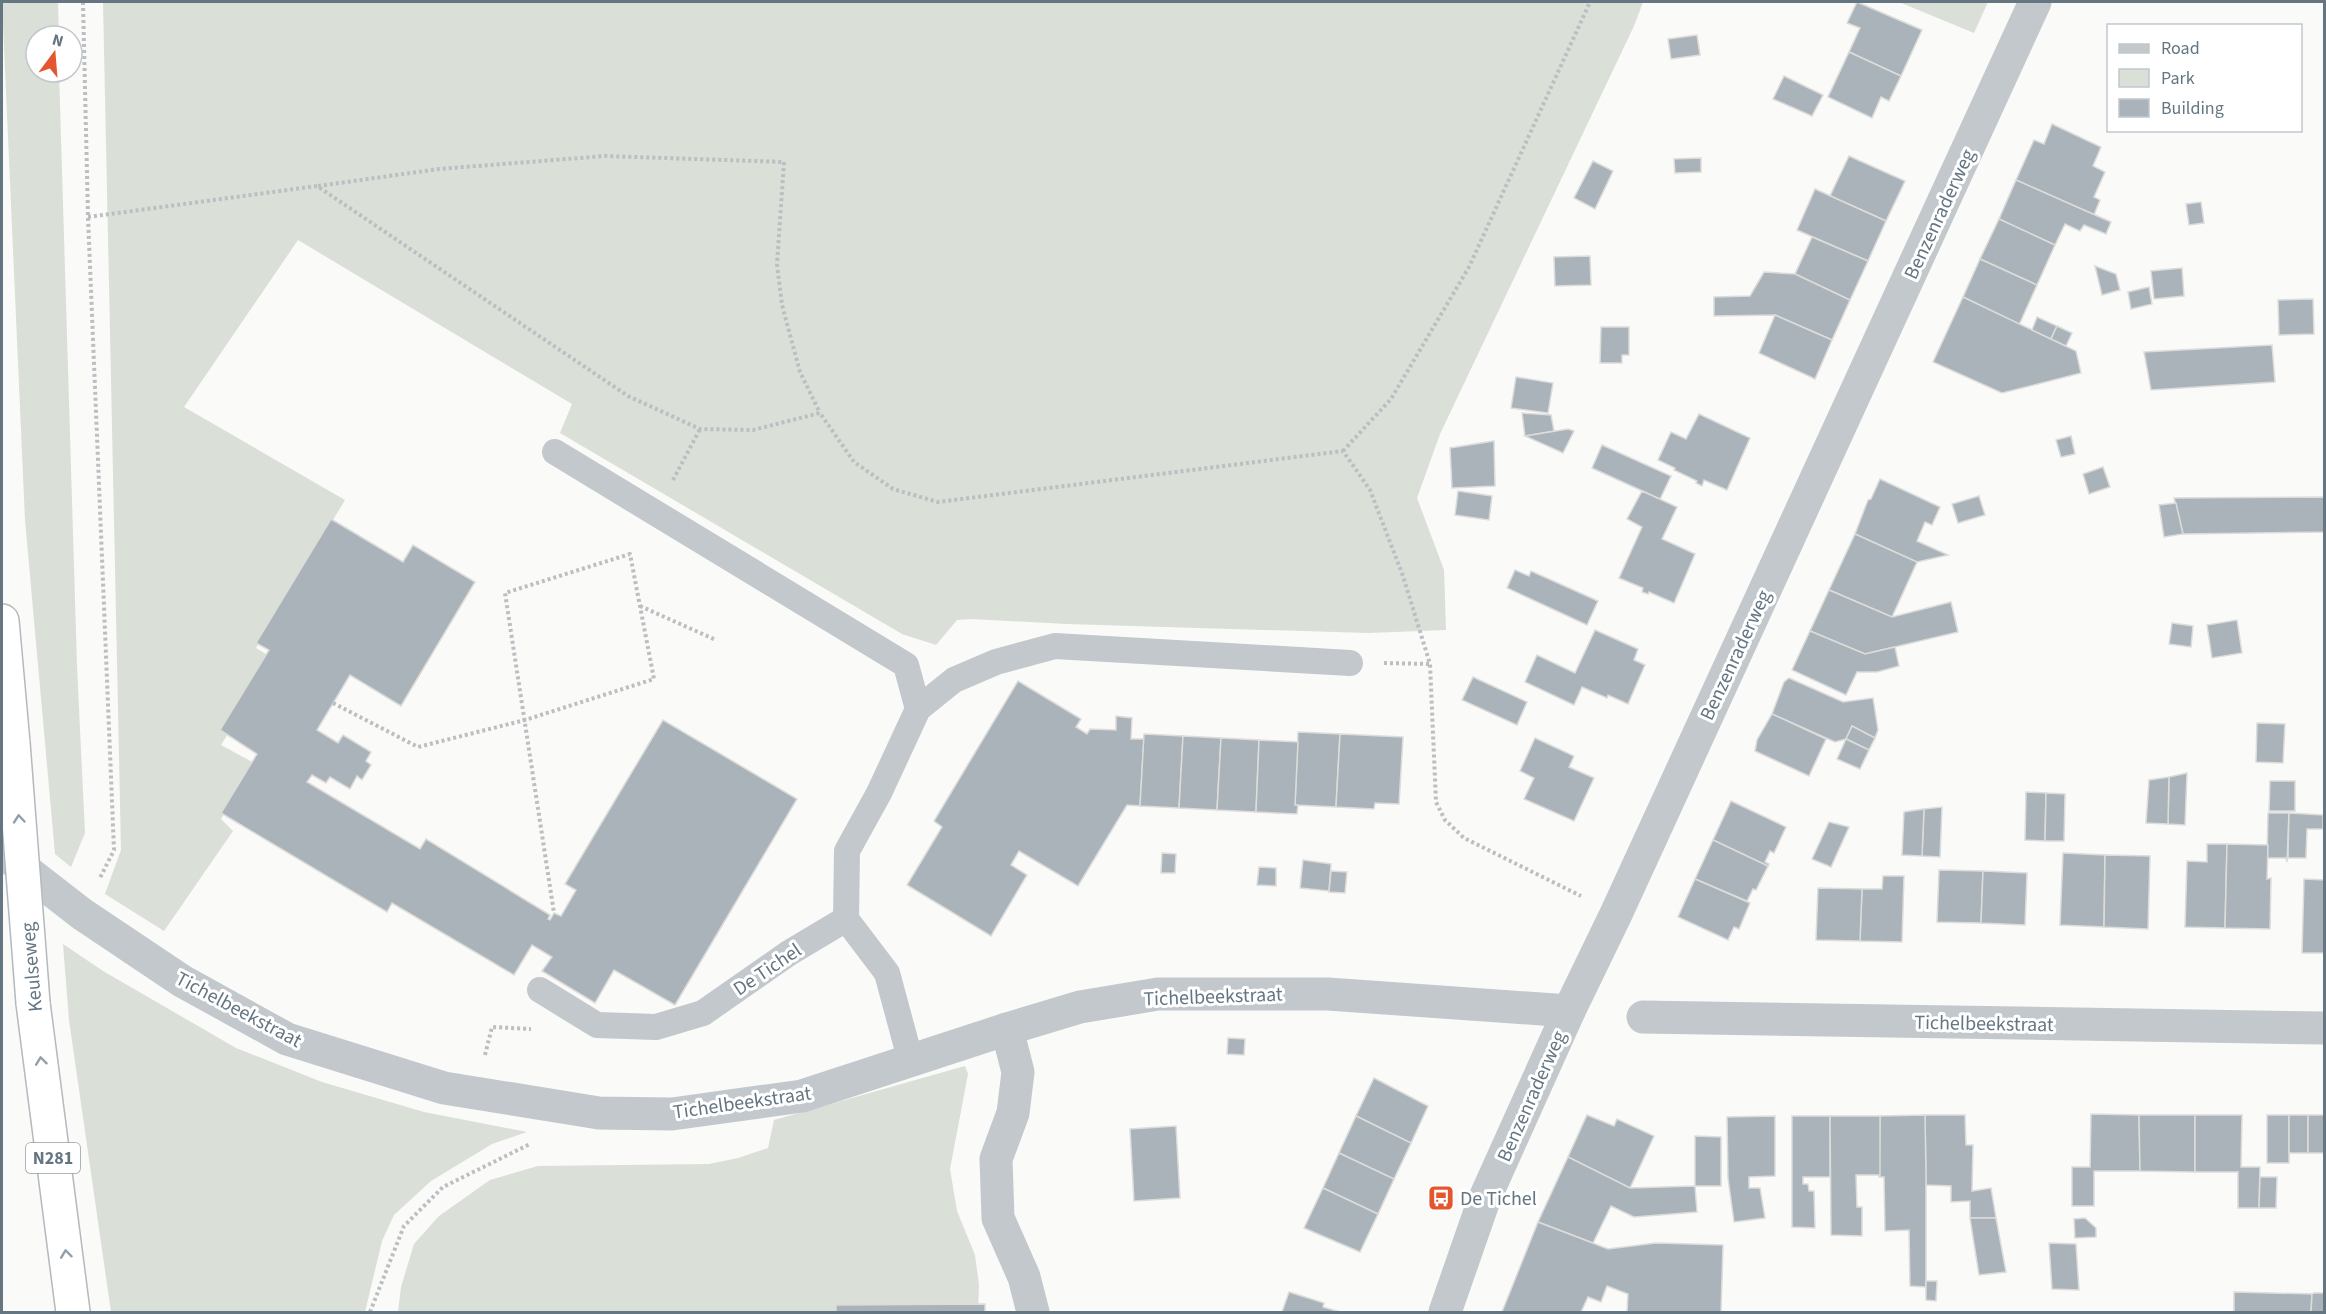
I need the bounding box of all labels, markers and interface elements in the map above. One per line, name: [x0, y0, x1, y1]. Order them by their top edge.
north arrow: [24, 24, 84, 84]
legend: [2107, 24, 2302, 132]
text: N: [50, 29, 66, 53]
text: Road: [2161, 36, 2200, 61]
text: Park: [2161, 66, 2195, 91]
text: Building: [2161, 96, 2224, 121]
street label: Benzenraderweg: [1897, 145, 1982, 284]
street label: Benzenraderweg: [1693, 586, 1778, 725]
one-way arrow: [12, 814, 25, 823]
street label: Keulseweg: [14, 921, 50, 1013]
street label: De Tichel: [728, 937, 807, 1003]
street label: Tichelbeekstraat: [170, 965, 307, 1055]
street label: Tichelbeekstraat: [1143, 981, 1283, 1013]
street label: Tichelbeekstraat: [1914, 1009, 2054, 1039]
street label: Benzenraderweg: [1490, 1026, 1573, 1166]
one-way arrow: [35, 1056, 48, 1066]
street label: Tichelbeekstraat: [671, 1079, 813, 1127]
road number: N281: [26, 1143, 80, 1173]
bus stop icon: De Tichel: [1426, 1183, 1456, 1213]
place label: De Tichel: [1460, 1185, 1537, 1213]
one-way arrow: [60, 1250, 72, 1259]

